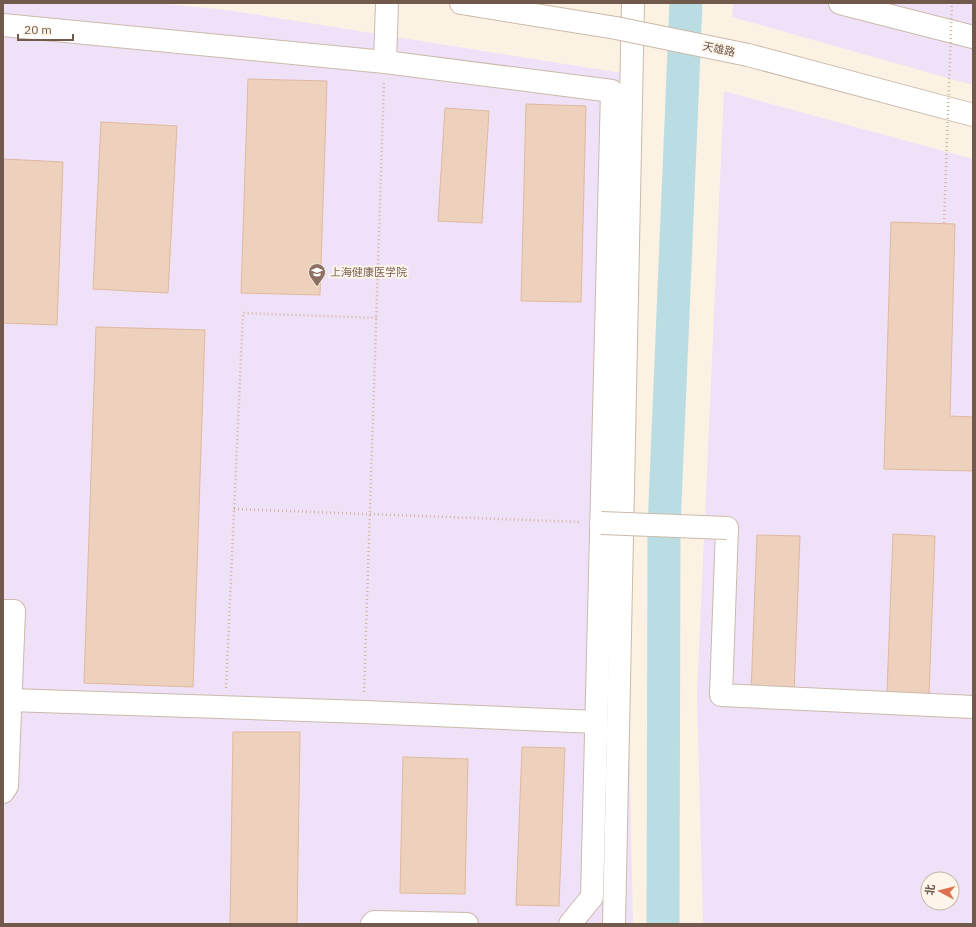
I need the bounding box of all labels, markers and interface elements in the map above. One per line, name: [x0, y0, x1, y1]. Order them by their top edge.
scale bar: [18, 16, 73, 42]
text: 20 m: [24, 22, 52, 37]
street label: 天雄路: [701, 39, 737, 59]
school or university icon: 上海健康医学院: [307, 262, 327, 287]
place label: 上海健康医学院: [330, 265, 407, 279]
north arrow: [920, 871, 960, 911]
text: 北: [922, 883, 938, 896]

